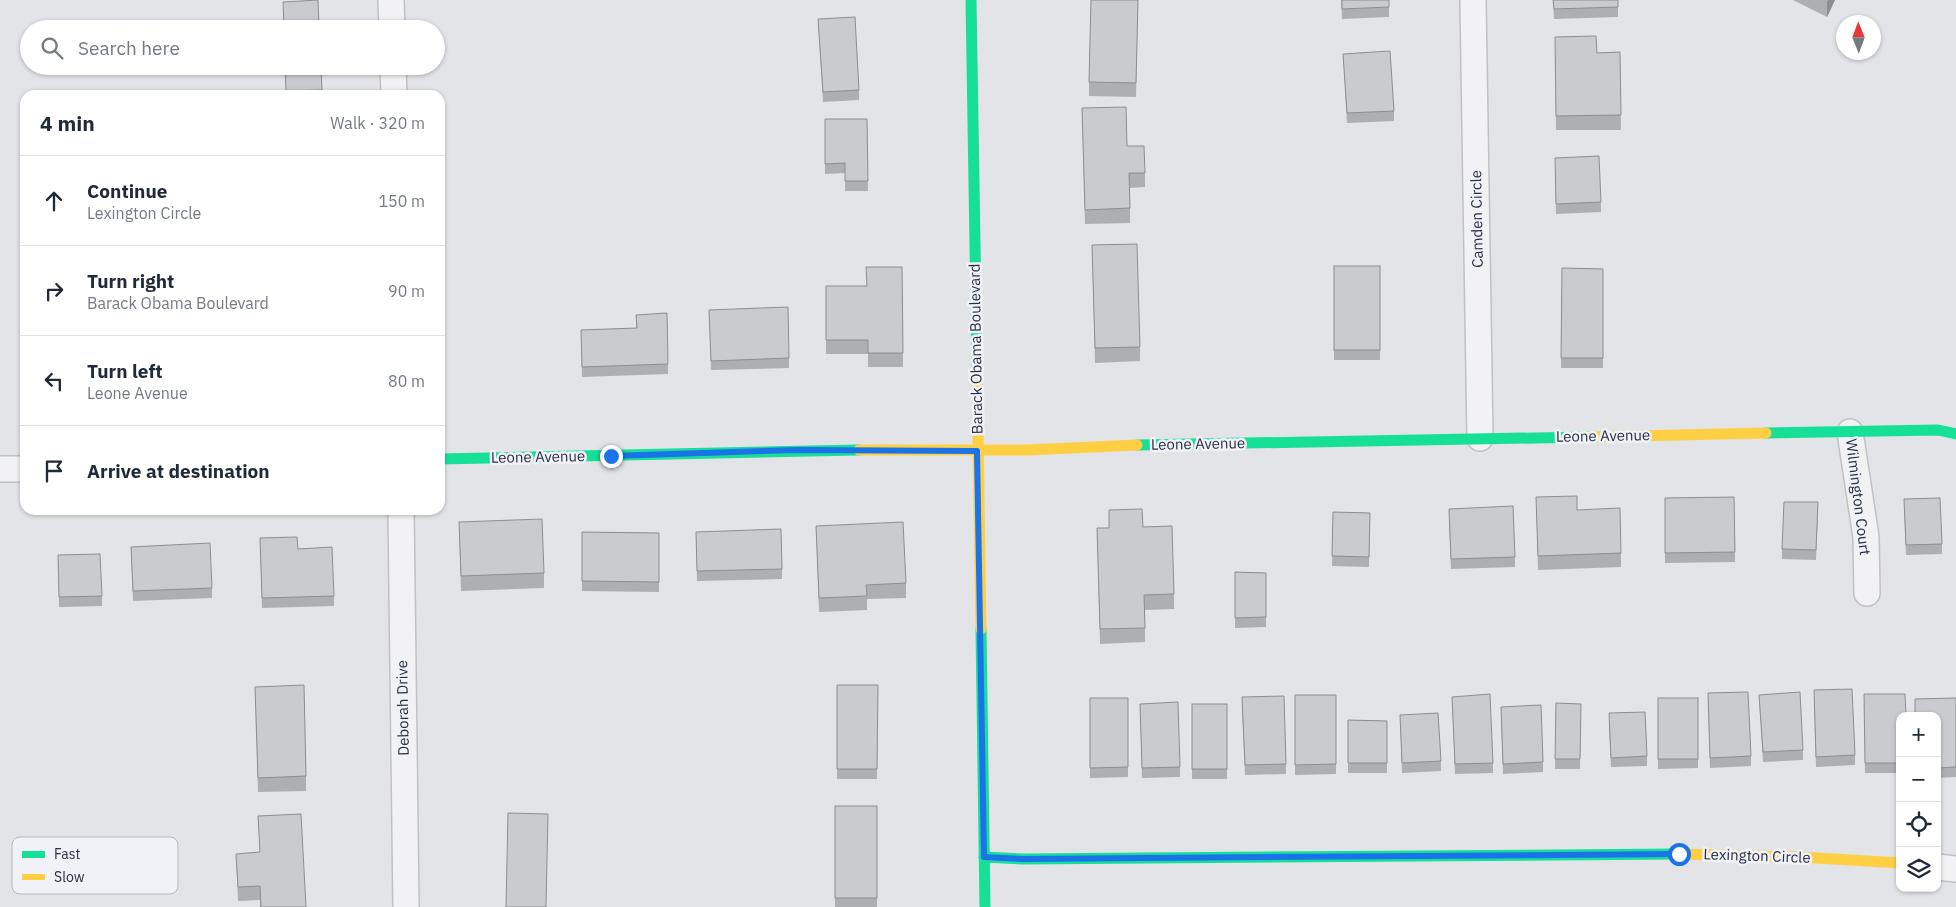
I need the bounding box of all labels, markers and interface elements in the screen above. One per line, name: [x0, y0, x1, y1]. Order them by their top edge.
north arrow: [1836, 15, 1881, 60]
search box: [20, 20, 445, 75]
icon: search: [38, 34, 66, 62]
text: Search here: [78, 36, 180, 60]
text: 4 min: [40, 109, 95, 137]
text: Walk · 320 m: [330, 113, 425, 133]
street label: Camden Circle: [1466, 170, 1487, 268]
text: Continue: [87, 179, 167, 203]
icon: ahead: [40, 187, 68, 215]
text: 150 m: [378, 191, 425, 211]
text: Lexington Circle: [87, 203, 201, 223]
street label: Barack Obama Boulevard: [965, 264, 986, 434]
text: Turn right: [87, 269, 174, 293]
icon: right: [40, 277, 68, 305]
text: 90 m: [388, 281, 425, 301]
text: Barack Obama Boulevard: [87, 293, 269, 313]
text: Turn left: [87, 359, 163, 383]
icon: left: [40, 367, 68, 395]
text: 80 m: [388, 371, 425, 391]
text: Leone Avenue: [87, 383, 188, 403]
street label: Leone Avenue: [1556, 425, 1650, 446]
street label: Leone Avenue: [1151, 433, 1245, 454]
street label: Wilmington Court: [1842, 438, 1875, 556]
route end: [600, 445, 623, 468]
street label: Leone Avenue: [491, 446, 585, 467]
icon: arrive: [40, 457, 68, 485]
text: Arrive at destination: [87, 459, 270, 483]
street label: Deborah Drive: [392, 660, 413, 756]
map controls: [1896, 712, 1941, 892]
button: +: [1896, 712, 1941, 757]
button: −: [1896, 757, 1941, 802]
button: locate: [1896, 802, 1941, 847]
legend: [12, 837, 178, 894]
route start: [1668, 843, 1691, 866]
street label: Lexington Circle: [1703, 844, 1811, 867]
text: Fast: [54, 845, 80, 863]
button: layers: [1896, 847, 1941, 892]
text: Slow: [54, 868, 85, 886]

